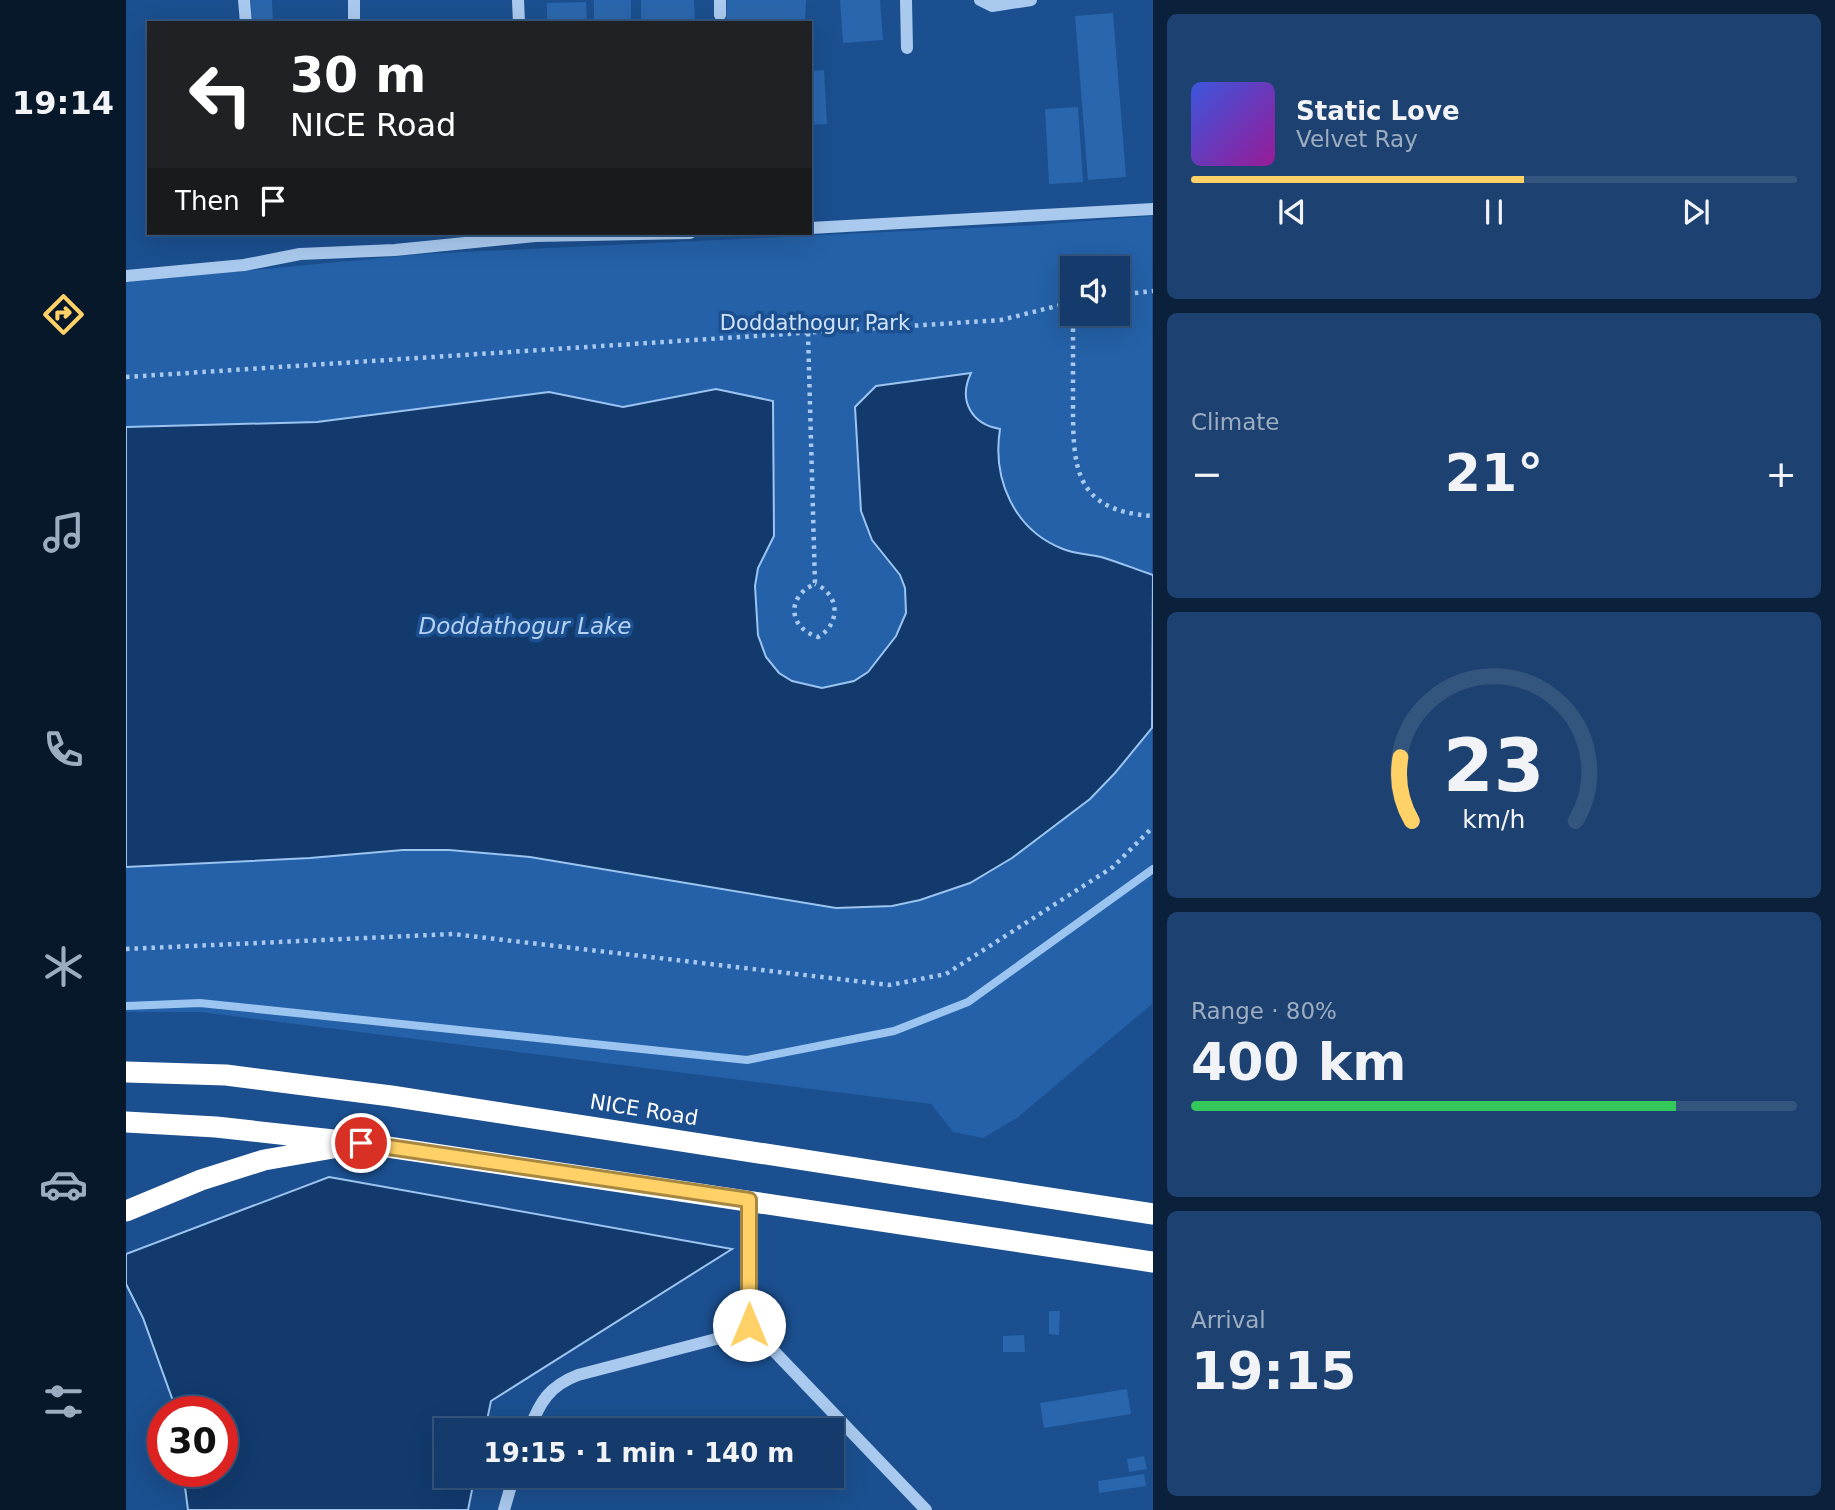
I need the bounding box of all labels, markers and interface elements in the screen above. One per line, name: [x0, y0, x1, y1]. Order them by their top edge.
text: 30 m: [290, 47, 426, 104]
icon: left: [175, 49, 266, 140]
text: 19:14: [12, 84, 114, 122]
text: Static Love: [1296, 96, 1460, 126]
text: NICE Road: [290, 106, 456, 144]
text: Velvet Ray: [1296, 126, 1418, 152]
icon: arrive: [254, 182, 292, 220]
text: Then: [175, 186, 240, 216]
icon: previous: [1273, 193, 1311, 231]
icon: pause: [1475, 193, 1513, 231]
icon: next: [1677, 193, 1715, 231]
map controls: [1060, 256, 1130, 326]
button: sound: [1060, 256, 1130, 326]
icon: directions: [39, 290, 88, 339]
park label: Doddathogur Park: [720, 311, 911, 335]
text: Climate: [1191, 409, 1280, 435]
text: 21°: [1445, 443, 1543, 503]
text: −: [1191, 452, 1223, 496]
text: +: [1765, 452, 1797, 496]
icon: music: [39, 508, 88, 557]
water label: Doddathogur Lake: [418, 613, 632, 639]
text: 23: [1443, 723, 1545, 808]
icon: phone: [39, 725, 88, 774]
text: km/h: [1462, 805, 1526, 834]
icon: climate: [39, 942, 88, 991]
text: Range · 80%: [1191, 998, 1337, 1024]
text: 400 km: [1191, 1032, 1406, 1092]
street label: NICE Road: [588, 1090, 700, 1130]
pin: [331, 1113, 391, 1173]
icon: arrive: [342, 1124, 380, 1162]
icon: car: [39, 1160, 88, 1209]
position arrow: [712, 1288, 786, 1362]
text: Arrival: [1191, 1307, 1266, 1333]
text: 19:15: [1191, 1341, 1357, 1401]
icon: filters: [39, 1377, 88, 1426]
speed limit sign: 30: [147, 1396, 238, 1487]
text: 19:15 · 1 min · 140 m: [484, 1438, 794, 1468]

